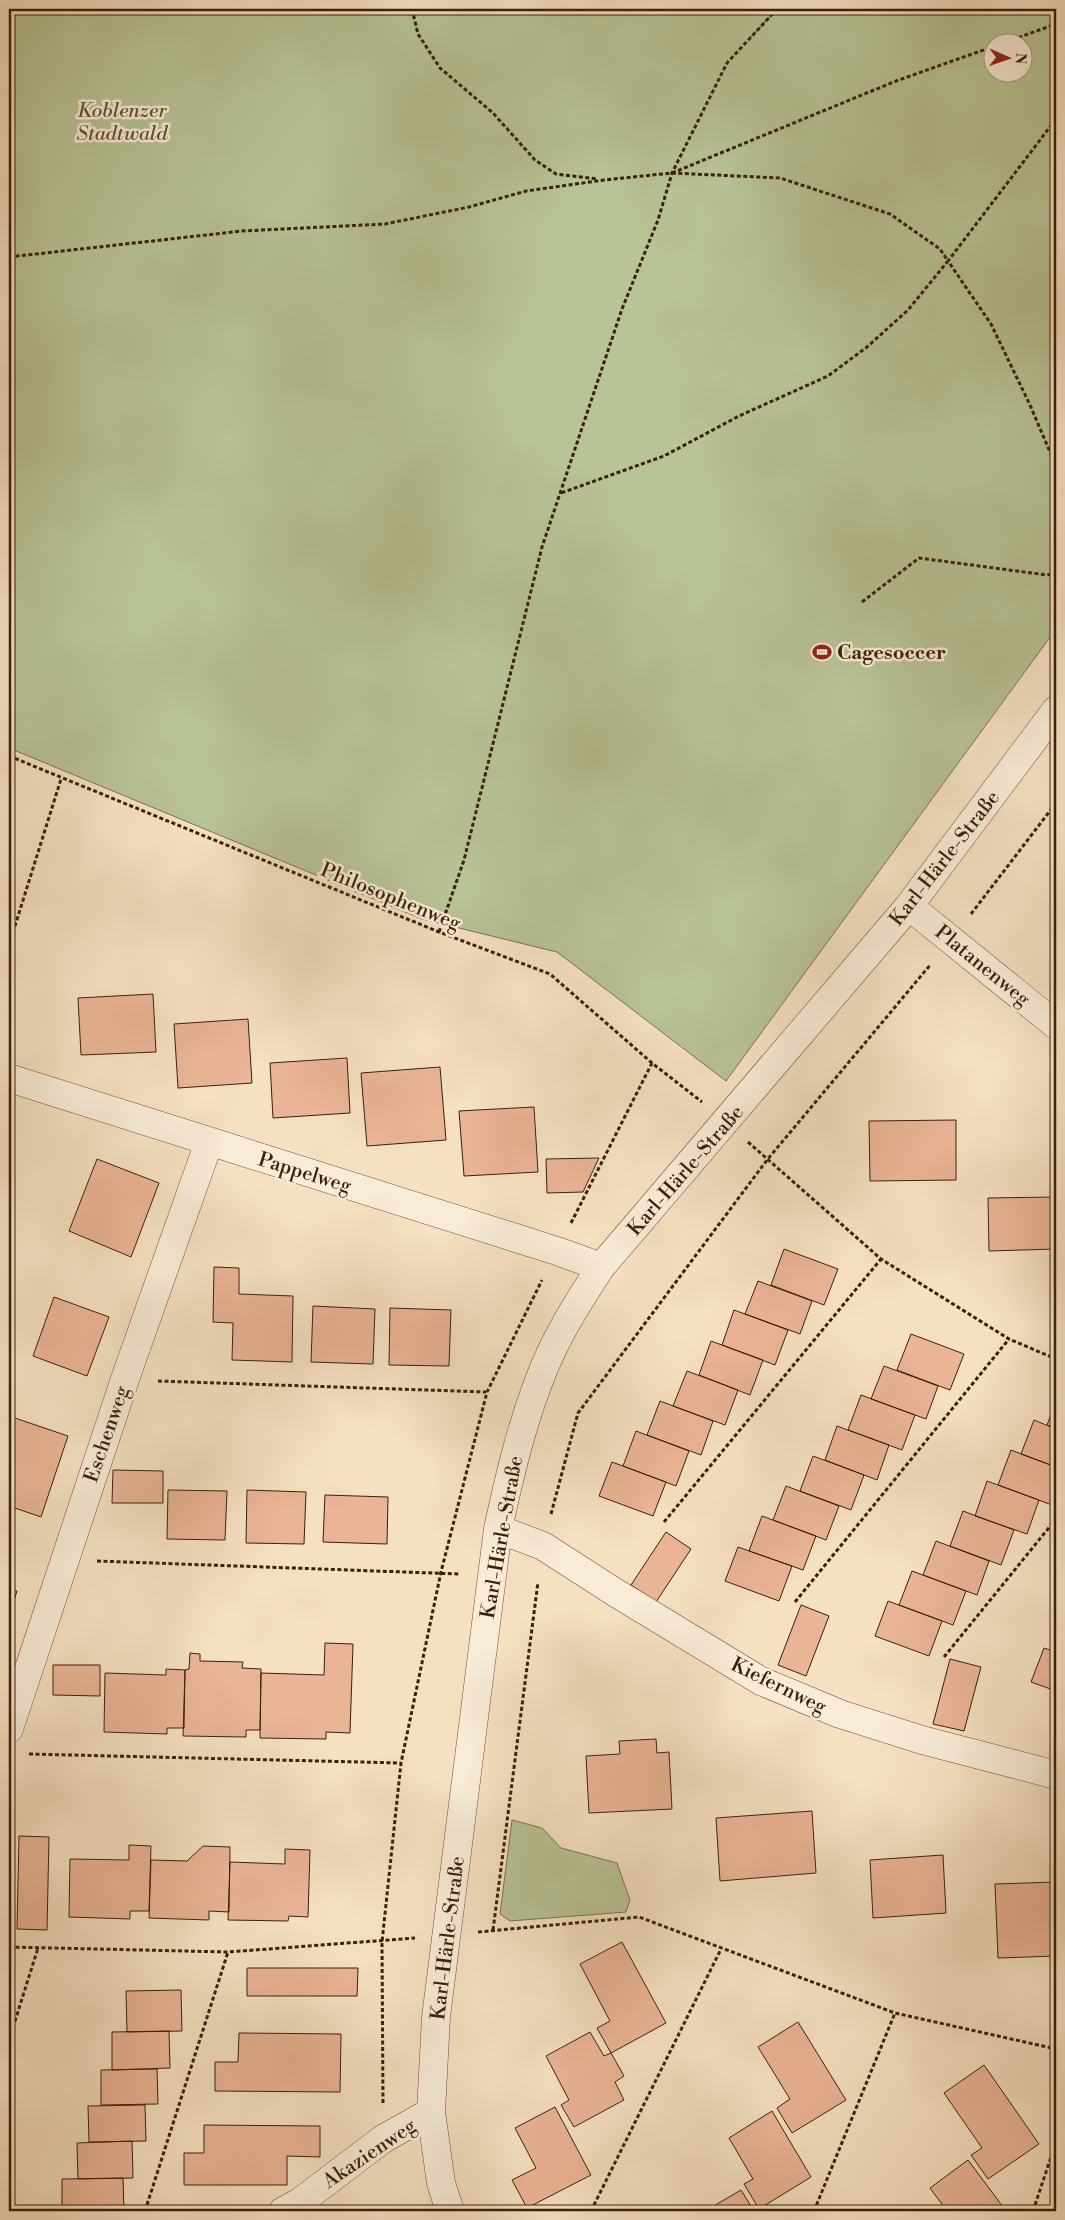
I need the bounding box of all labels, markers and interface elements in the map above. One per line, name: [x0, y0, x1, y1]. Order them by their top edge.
north arrow: [982, 32, 1032, 82]
text: N: [1011, 53, 1029, 64]
park label: Koblenzer Stadtwald: [77, 99, 168, 147]
sports icon: Cagesoccer: [811, 641, 833, 663]
place label: Cagesoccer: [837, 641, 946, 666]
street label: Karl-Härle-Straße: [885, 786, 1006, 932]
street label: Philosophenweg: [317, 858, 465, 937]
street label: Platanenweg: [929, 920, 1035, 1013]
street label: Karl-Härle-Straße: [623, 1100, 750, 1241]
street label: Pappelweg: [255, 1147, 355, 1200]
street label: Eschenweg: [79, 1382, 136, 1486]
street label: Karl-Härle-Straße: [476, 1454, 529, 1621]
street label: Kiefernweg: [726, 1652, 831, 1720]
street label: Karl-Härle-Straße: [426, 1855, 471, 2022]
street label: Akazienweg: [318, 2114, 422, 2195]

